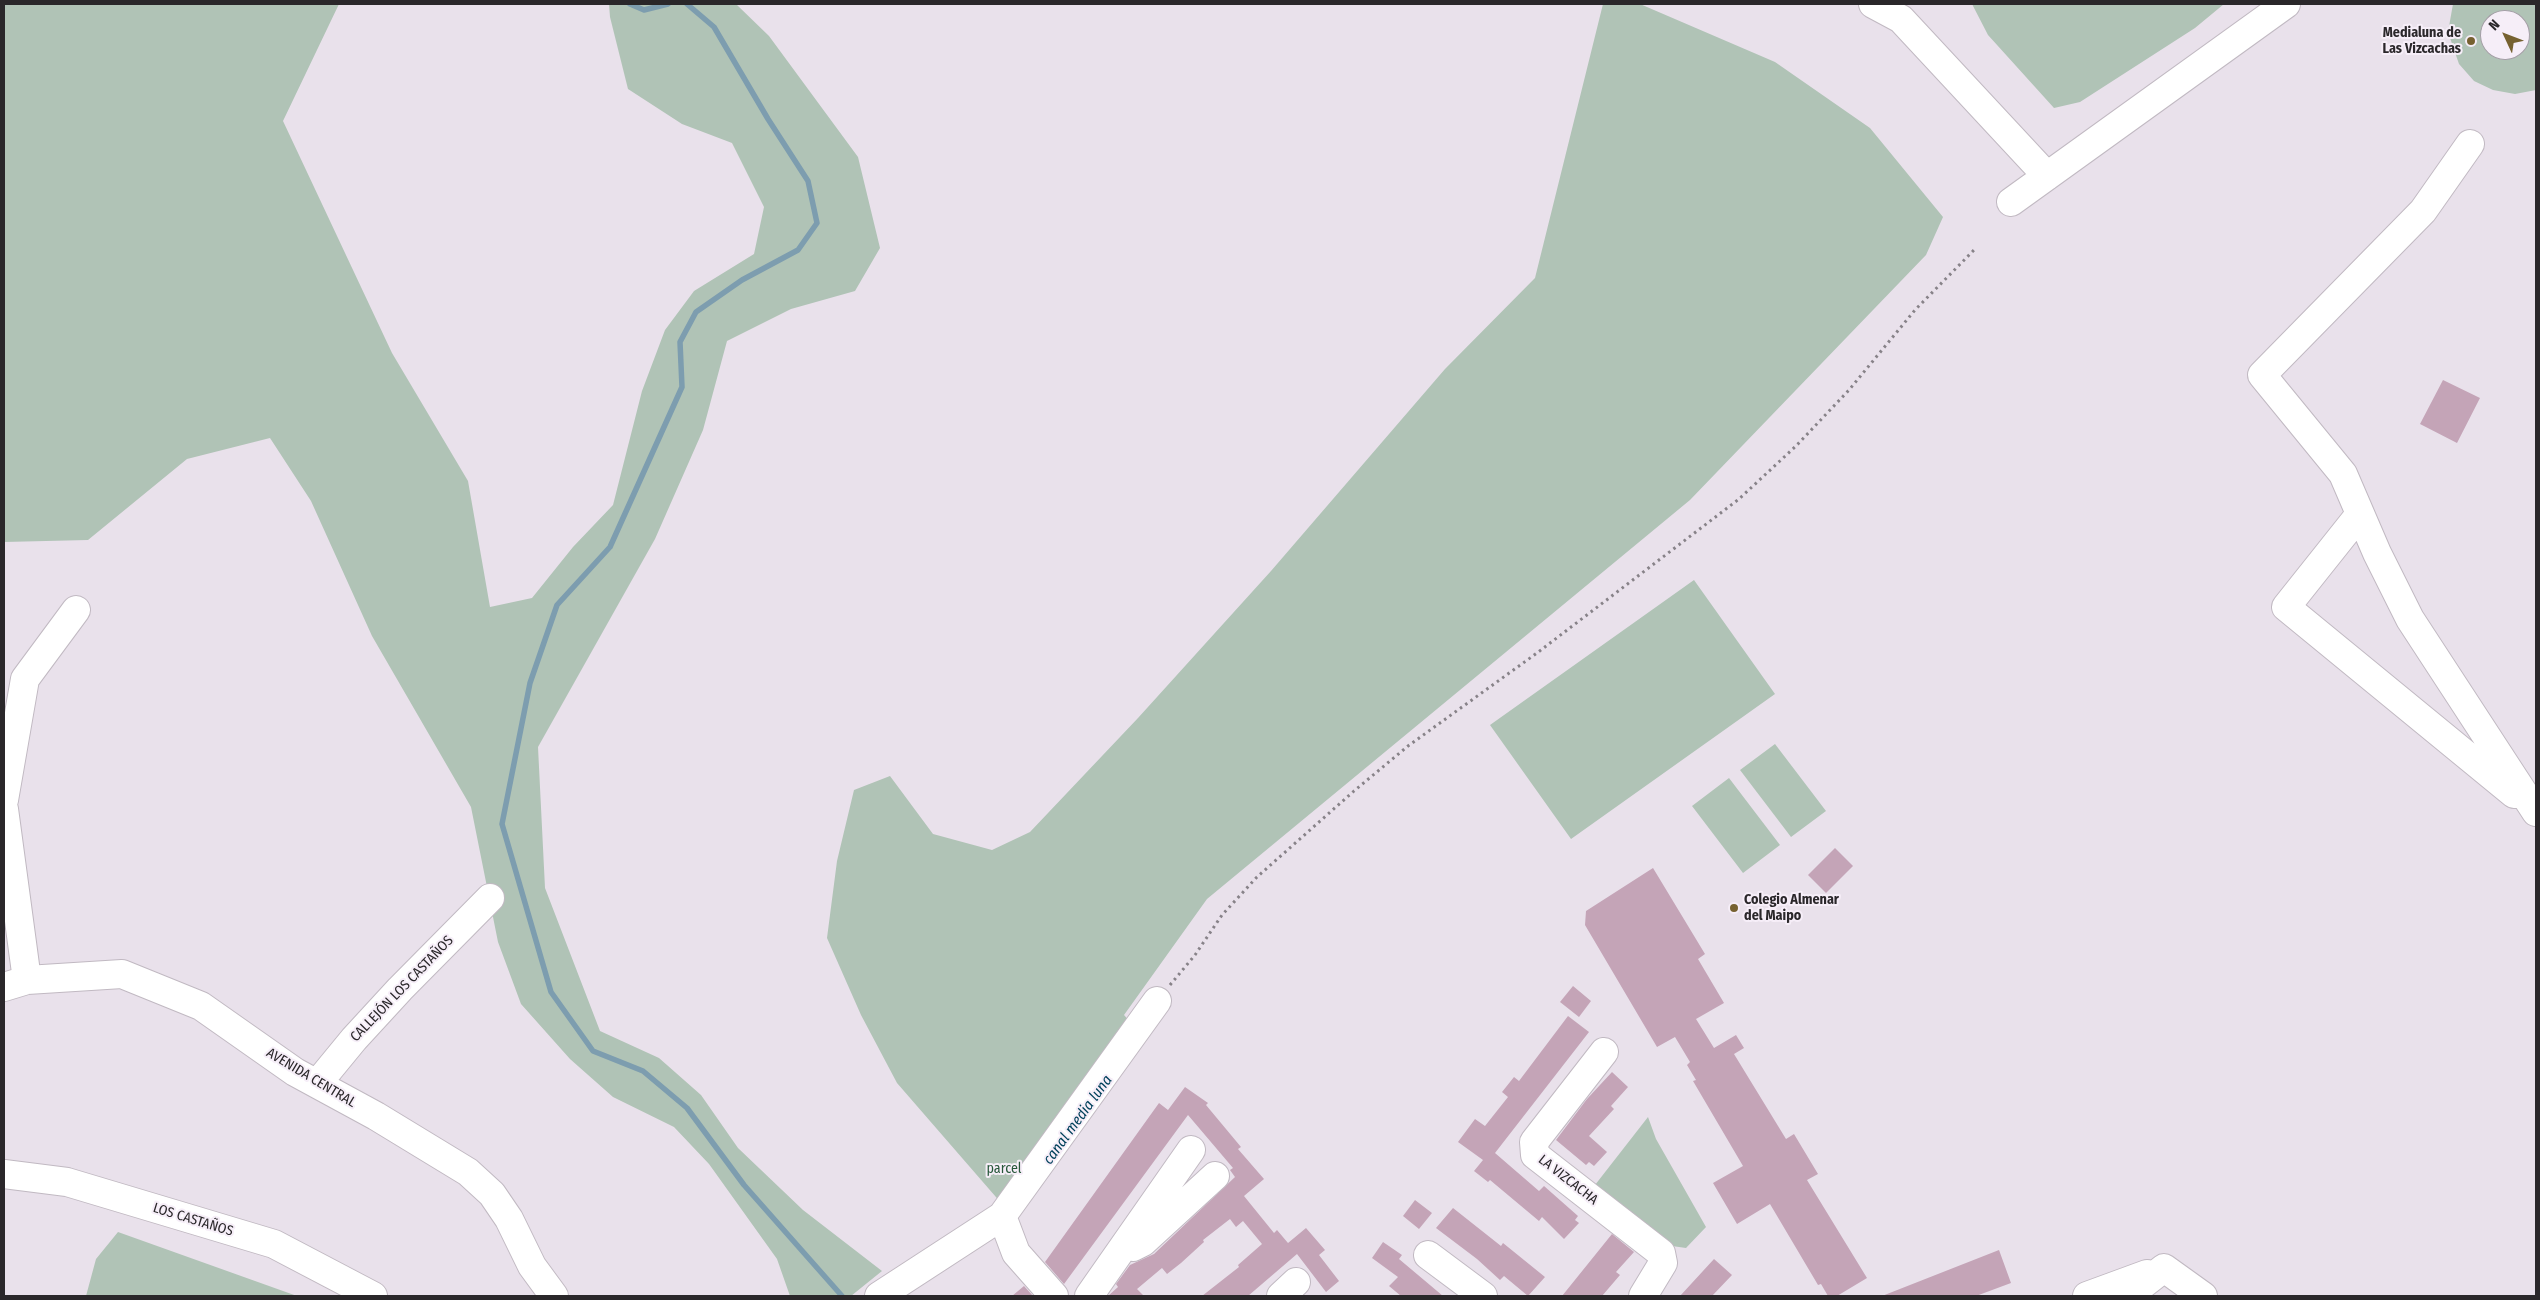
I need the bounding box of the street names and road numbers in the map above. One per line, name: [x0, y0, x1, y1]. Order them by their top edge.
street label: CALLEJÓN LOS CASTAÑOS: [347, 933, 457, 1045]
street label: AVENIDA CENTRAL: [263, 1045, 359, 1111]
street label: LA VIZCACHA: [1535, 1151, 1601, 1209]
street label: LOS CASTAÑOS: [151, 1200, 235, 1240]

